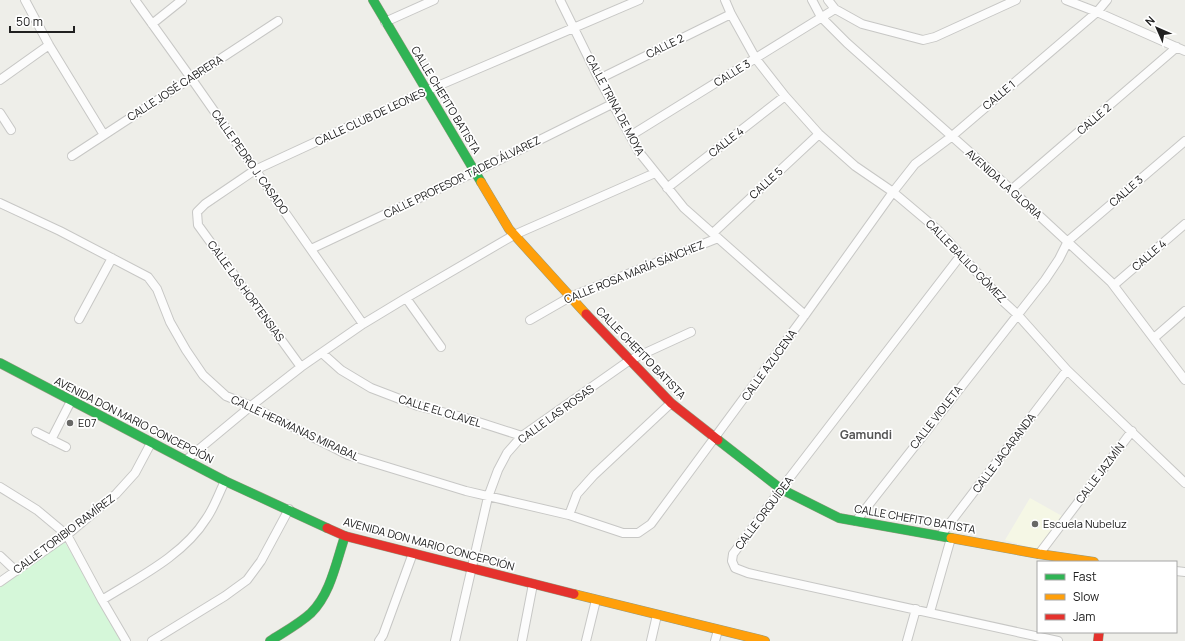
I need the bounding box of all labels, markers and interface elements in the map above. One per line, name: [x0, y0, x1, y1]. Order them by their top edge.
scale bar: [10, 8, 74, 34]
north arrow: [1137, 8, 1177, 48]
text: N: [1141, 12, 1158, 29]
text: 50 m: [16, 13, 43, 30]
street label: CALLE 2: [643, 30, 686, 61]
street label: CALLE CHEFITO BATISTA: [408, 43, 485, 156]
street label: CALLE JOSÉ CABRERA: [124, 51, 225, 124]
street label: CALLE TRINA DE MOYA: [582, 52, 648, 158]
street label: CALLE 3: [711, 56, 753, 90]
street label: CALLE 1: [979, 76, 1018, 113]
street label: CALLE CLUB DE LEONES: [312, 84, 428, 149]
street label: CALLE 2: [1073, 100, 1114, 138]
street label: CALLE PEDRO J. CASADO: [208, 106, 292, 217]
street label: CALLE 4: [705, 123, 746, 160]
street label: CALLE PROFESOR TADEO ÁLVAREZ: [381, 132, 543, 221]
street label: AVENIDA LA GLORIA: [963, 145, 1046, 222]
street label: CALLE 5: [746, 163, 786, 202]
street label: CALLE 3: [1106, 172, 1146, 210]
street label: CALLE BALILO GÓMEZ: [923, 216, 1010, 306]
street label: CALLE ROSA MARÍA SÁNCHEZ: [562, 236, 706, 307]
street label: CALLE 4: [1128, 236, 1169, 274]
street label: CALLE LAS HORTENSIAS: [205, 237, 288, 344]
street label: CALLE CHEFITO BATISTA: [593, 303, 690, 402]
street label: CALLE AZUCENA: [738, 326, 799, 403]
street label: AVENIDA DON MARIO CONCEPCIÓN: [52, 373, 216, 466]
street label: CALLE LAS ROSAS: [515, 381, 597, 446]
street label: CALLE VIOLETA: [906, 382, 965, 452]
street label: CALLE HERMANAS MIRABAL: [229, 391, 362, 464]
street label: CALLE EL CLAVEL: [397, 391, 484, 430]
street label: CALLE JACARANDA: [969, 410, 1039, 496]
place label: E07: [78, 415, 97, 430]
marker: E07: [65, 418, 75, 428]
district label: Gamundi: [840, 426, 892, 443]
street label: CALLE JAZMÍN: [1072, 439, 1127, 506]
street label: CALLE ORQUÍDEA: [731, 473, 796, 552]
street label: CALLE TORIBIO RAMÍREZ: [10, 490, 118, 577]
street label: CALLE CHEFITO BATISTA: [853, 500, 977, 537]
street label: AVENIDA DON MARIO CONCEPCIÓN: [342, 513, 516, 574]
place label: Escuela Nubeluz: [1043, 516, 1127, 531]
marker: Escuela Nubeluz: [1030, 519, 1040, 529]
legend: [1037, 561, 1177, 633]
text: Fast: [1073, 568, 1097, 585]
text: Slow: [1073, 588, 1099, 605]
text: Jam: [1073, 608, 1095, 625]

